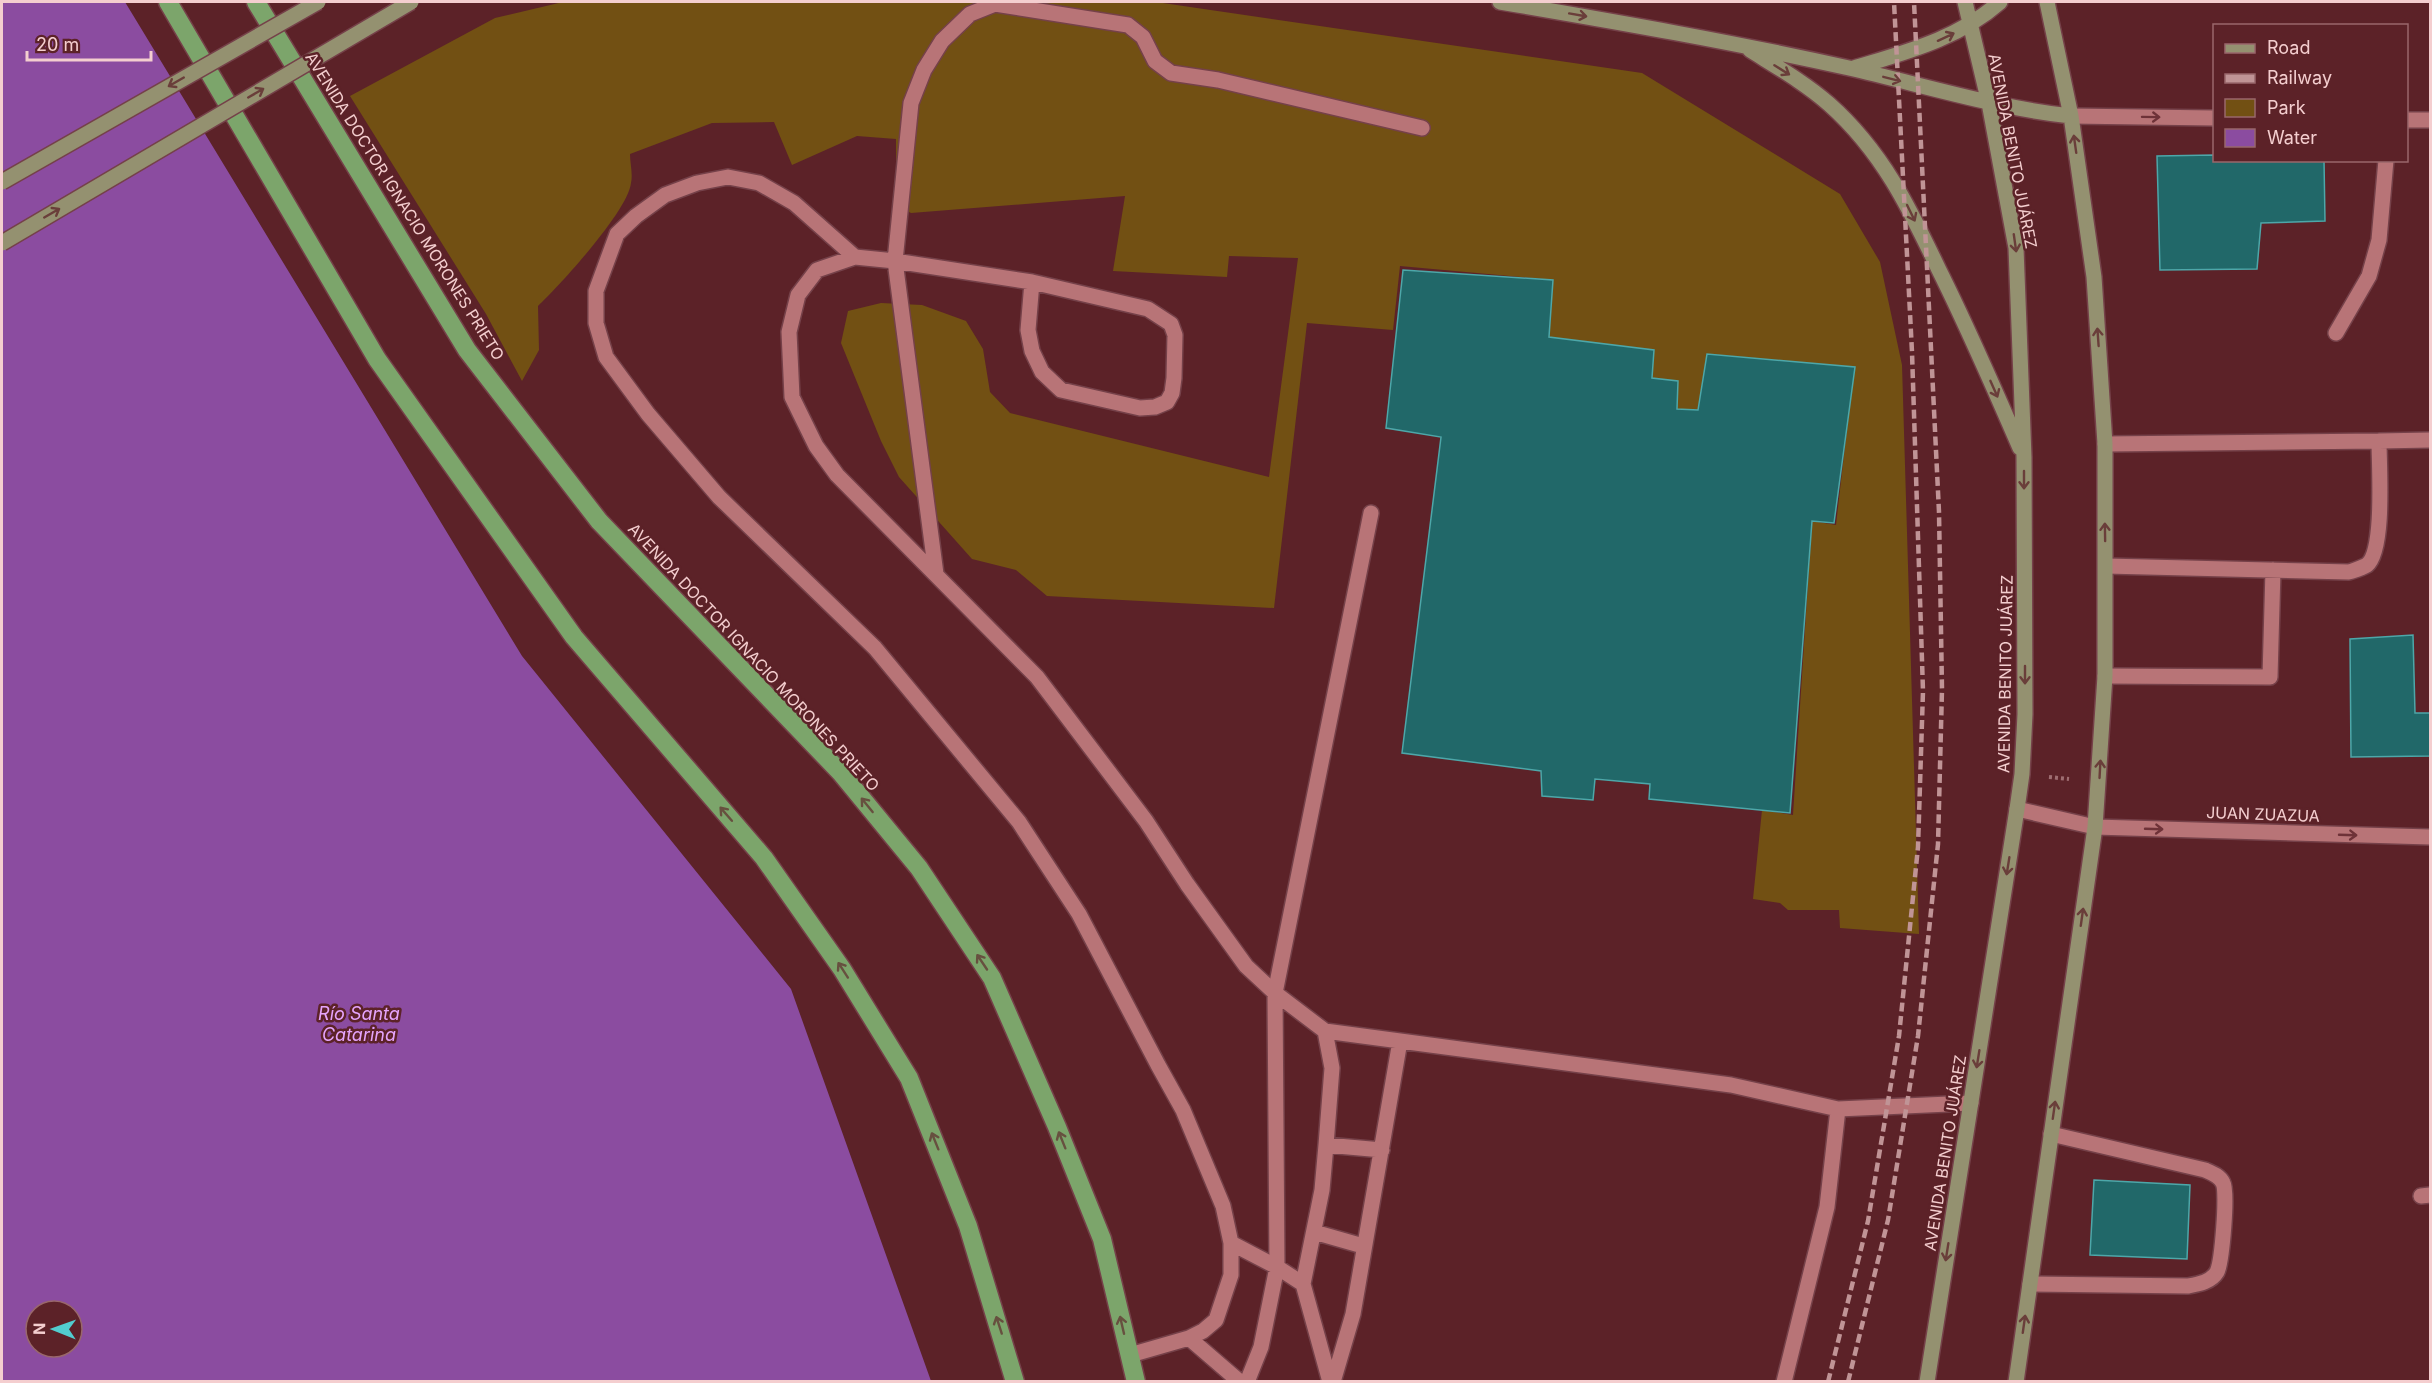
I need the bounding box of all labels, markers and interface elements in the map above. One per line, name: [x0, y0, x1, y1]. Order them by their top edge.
one-way arrow: [1568, 10, 1587, 21]
scale bar: [27, 24, 152, 62]
legend: [2213, 24, 2408, 162]
one-way arrow: [1936, 30, 1954, 42]
text: 20 m: [36, 34, 79, 55]
text: Road: [2267, 37, 2310, 58]
street label: AVENIDA DOCTOR IGNACIO MORONES PRIETO: [301, 48, 509, 364]
street label: AVENIDA BENITO JUÁREZ: [1984, 52, 2042, 250]
one-way arrow: [1773, 65, 1790, 77]
text: Railway: [2267, 67, 2332, 88]
one-way arrow: [1883, 73, 1902, 85]
one-way arrow: [167, 77, 184, 89]
one-way arrow: [247, 86, 264, 98]
text: Park: [2267, 97, 2306, 118]
one-way arrow: [2140, 111, 2160, 123]
text: Water: [2267, 127, 2317, 148]
one-way arrow: [2070, 135, 2081, 154]
one-way arrow: [1906, 203, 1918, 221]
one-way arrow: [43, 207, 60, 219]
one-way arrow: [2009, 233, 2020, 252]
one-way arrow: [2092, 328, 2103, 348]
one-way arrow: [1989, 379, 2000, 398]
one-way arrow: [2018, 469, 2030, 489]
street label: AVENIDA DOCTOR IGNACIO MORONES PRIETO: [624, 519, 884, 795]
one-way arrow: [2100, 523, 2111, 543]
street label: AVENIDA BENITO JUÁREZ: [1993, 575, 2017, 773]
one-way arrow: [2019, 664, 2031, 684]
one-way arrow: [2094, 760, 2105, 780]
one-way arrow: [860, 798, 874, 813]
street label: JUAN ZUAZUA: [2206, 802, 2320, 826]
one-way arrow: [719, 807, 733, 822]
one-way arrow: [2143, 823, 2163, 835]
one-way arrow: [2338, 829, 2358, 840]
one-way arrow: [2002, 856, 2013, 876]
one-way arrow: [2077, 907, 2088, 927]
one-way arrow: [976, 954, 988, 971]
one-way arrow: [836, 962, 848, 979]
water label: Río Santa Catarina: [318, 1003, 400, 1045]
one-way arrow: [1972, 1049, 1983, 1068]
street label: AVENIDA BENITO JUÁREZ: [1920, 1054, 1970, 1252]
one-way arrow: [2049, 1100, 2060, 1120]
one-way arrow: [1056, 1131, 1067, 1149]
one-way arrow: [928, 1133, 939, 1151]
one-way arrow: [1942, 1241, 1953, 1261]
north arrow: [24, 1299, 84, 1359]
one-way arrow: [2018, 1314, 2029, 1334]
one-way arrow: [1116, 1315, 1128, 1334]
one-way arrow: [993, 1316, 1004, 1335]
text: N: [29, 1322, 49, 1335]

